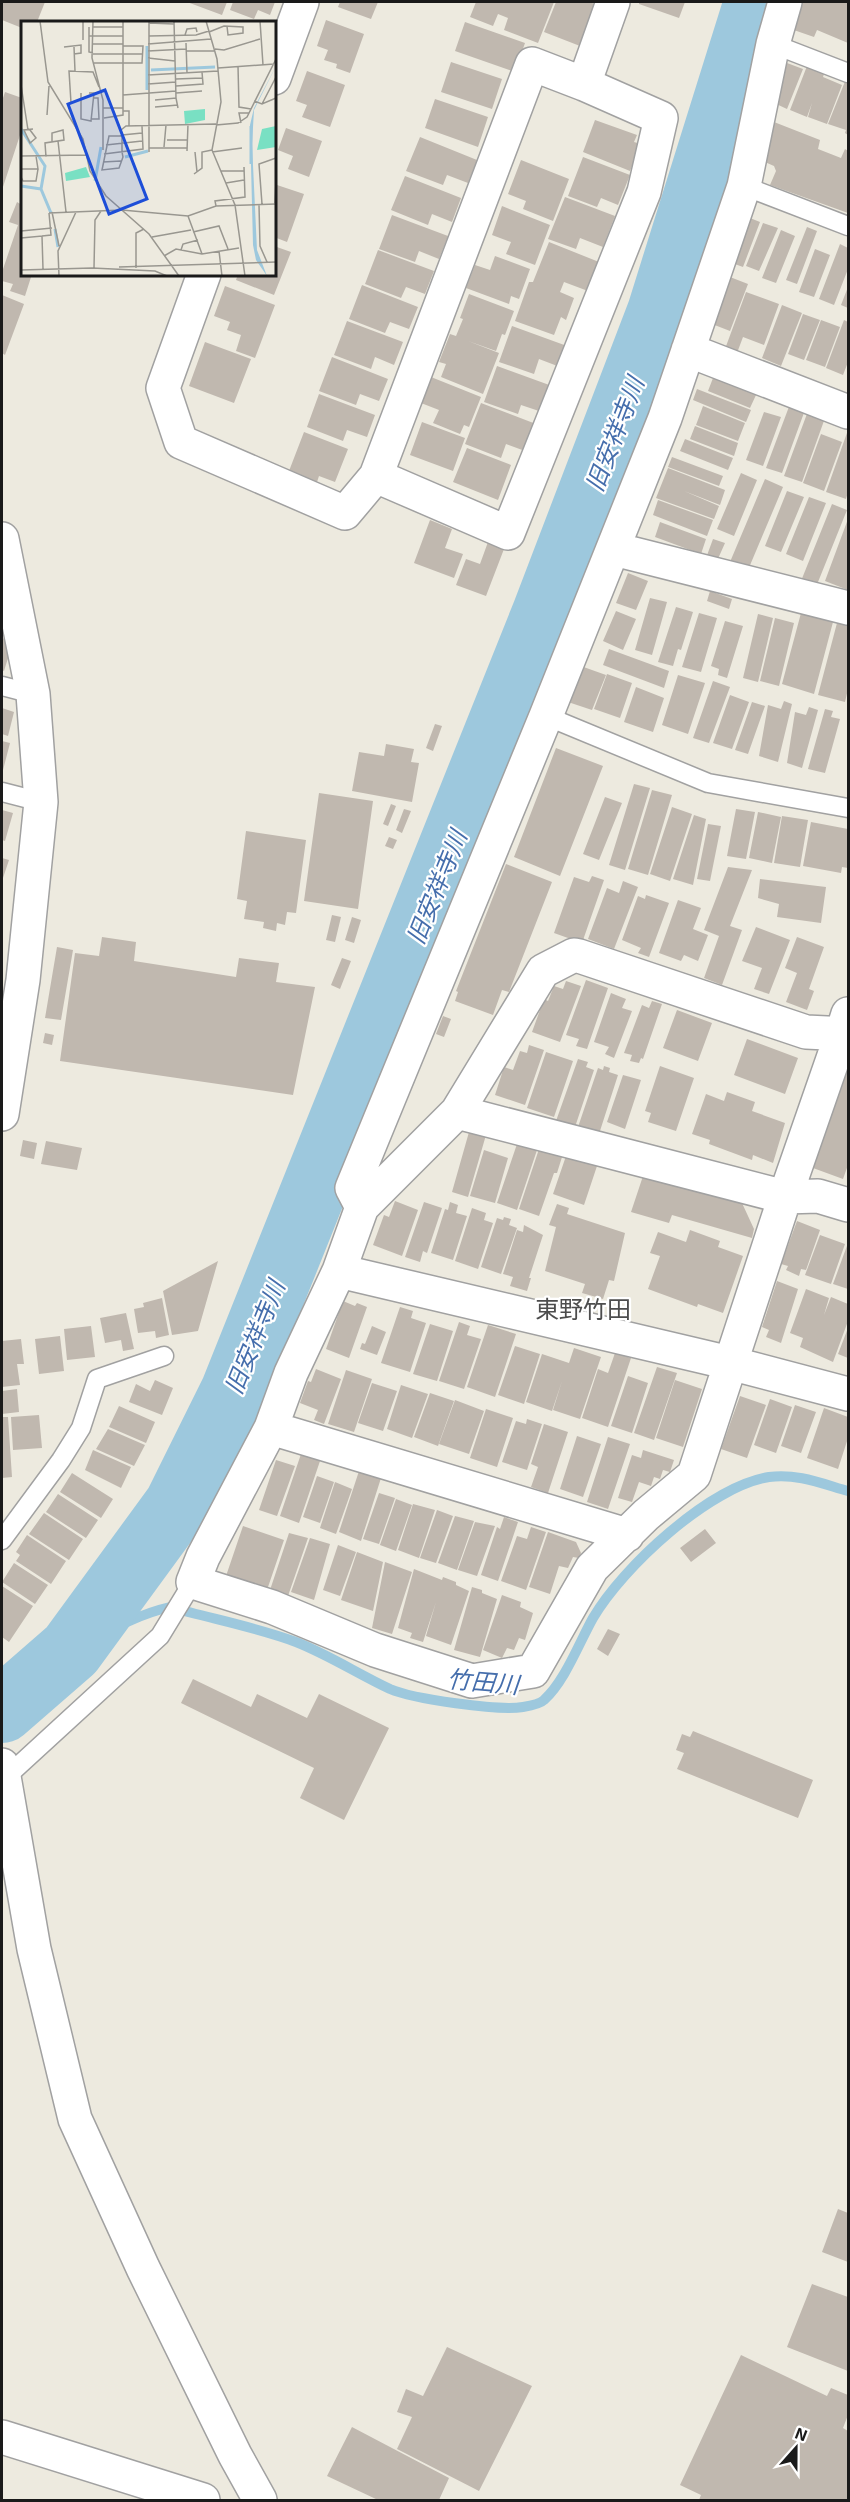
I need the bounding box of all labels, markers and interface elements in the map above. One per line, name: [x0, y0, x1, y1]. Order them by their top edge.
inset map: [21, 21, 276, 276]
water label: 旧安祥寺川: [579, 370, 650, 495]
water label: 旧安祥寺川: [400, 823, 473, 948]
water label: 旧安祥寺川: [218, 1273, 291, 1398]
district label: 東野竹田: [535, 1294, 631, 1323]
water label: 竹田川: [446, 1663, 523, 1699]
north arrow: [766, 2418, 826, 2478]
text: N: [793, 2423, 810, 2444]

